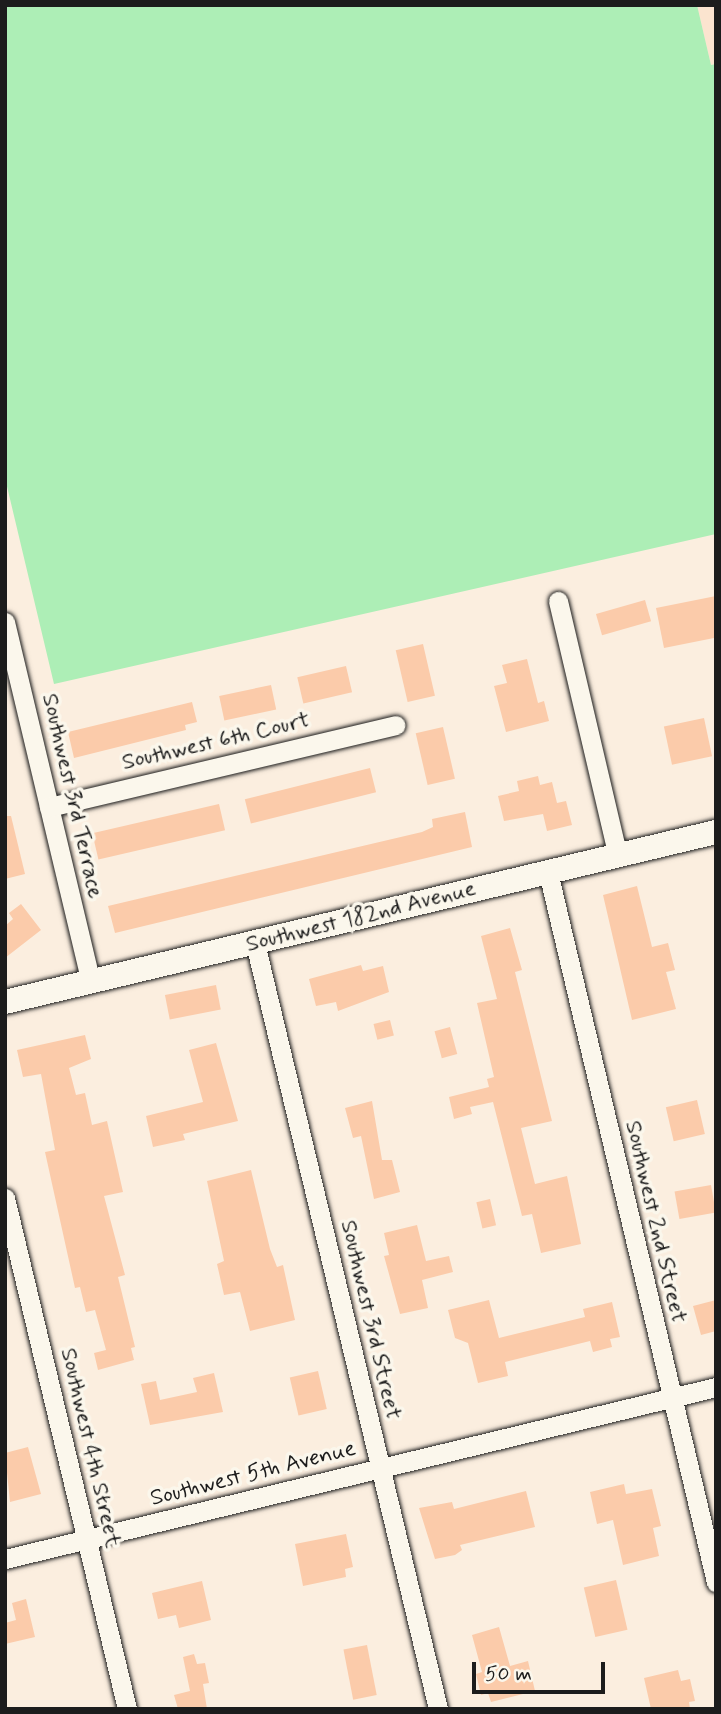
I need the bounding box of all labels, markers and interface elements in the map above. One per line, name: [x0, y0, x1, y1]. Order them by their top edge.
street label: Southwest 3rd Terrace: [35, 691, 109, 901]
street label: Southwest 6th Court: [119, 707, 313, 777]
street label: Southwest 182nd Avenue: [243, 875, 479, 959]
street label: Southwest 2nd Street: [618, 1119, 692, 1325]
street label: Southwest 3rd Street: [334, 1218, 406, 1422]
street label: Southwest 4th Street: [54, 1345, 126, 1551]
street label: Southwest 5th Avenue: [147, 1435, 359, 1513]
scale bar: [476, 1648, 609, 1692]
text: 50 m: [485, 1660, 532, 1688]

